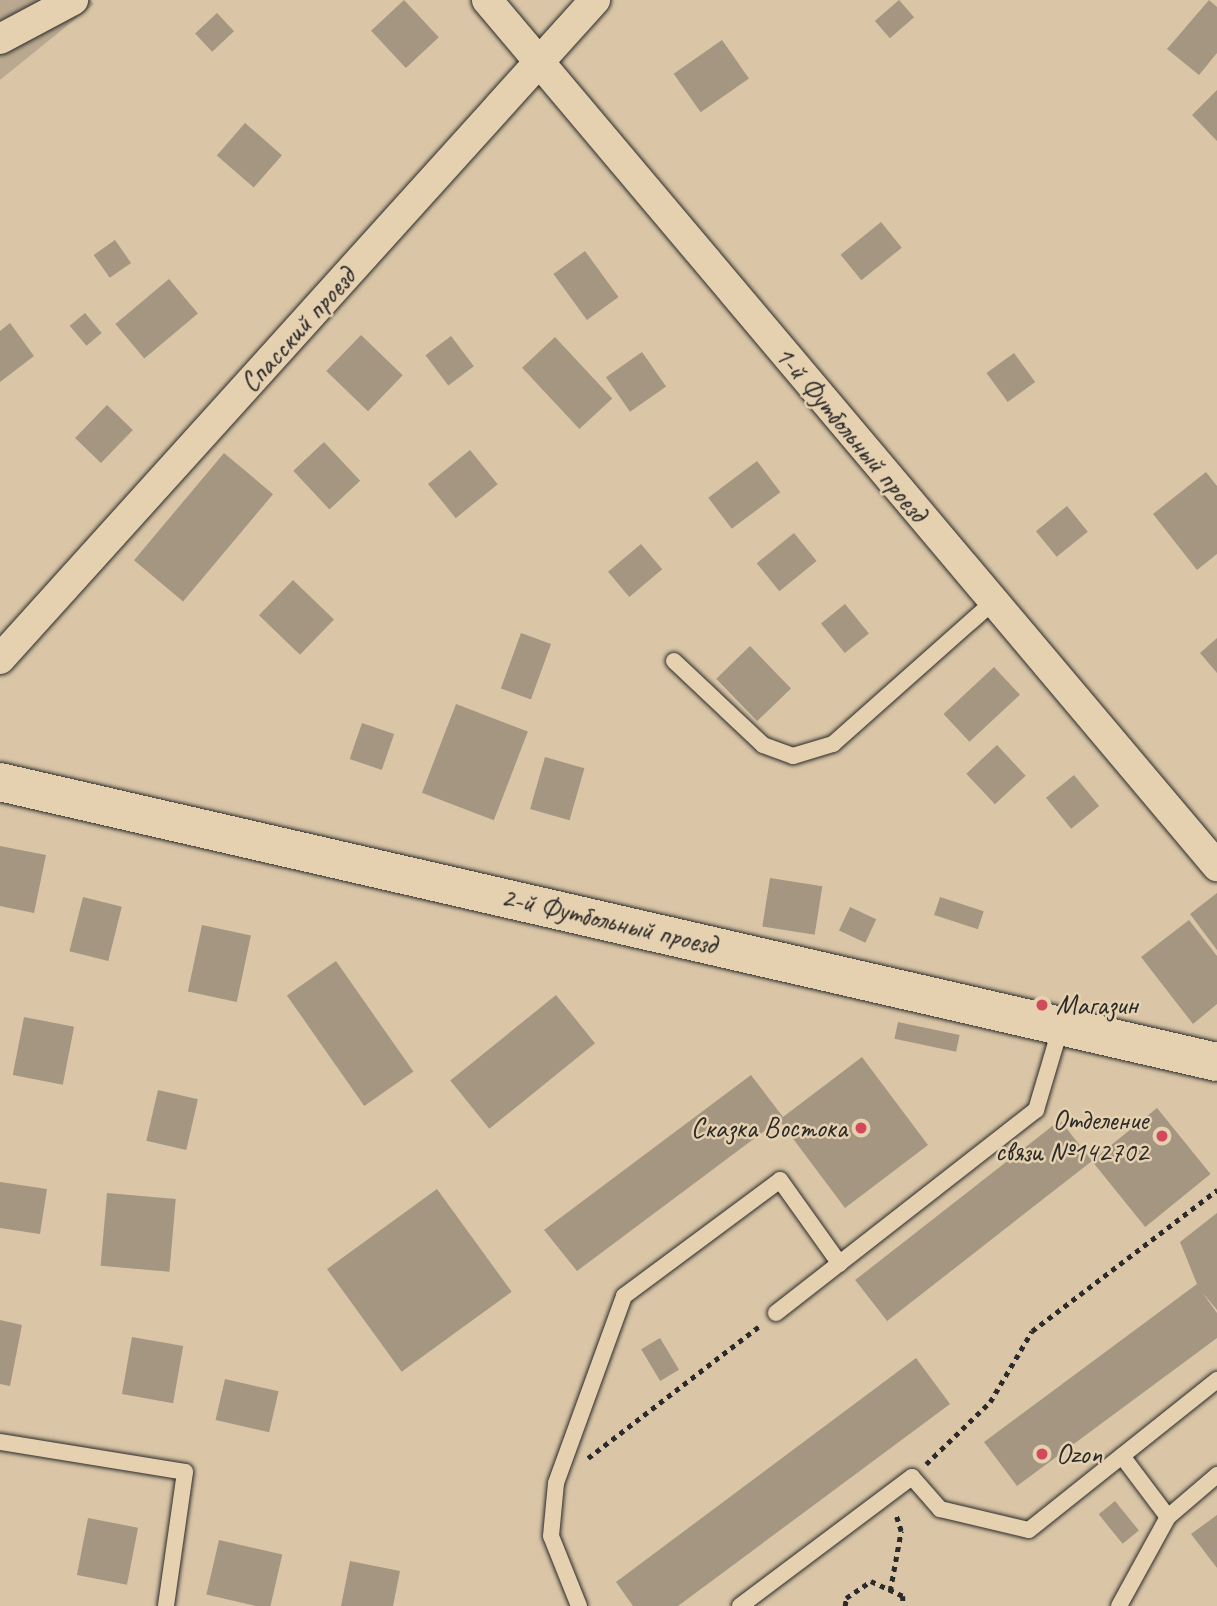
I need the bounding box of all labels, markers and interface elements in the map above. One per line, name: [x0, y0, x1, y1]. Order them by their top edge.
street label: Спасский проезд: [233, 261, 363, 399]
street label: 1-й Футбольный проезд: [767, 339, 935, 529]
street label: 2-й Футбольный проезд: [498, 880, 720, 962]
place label: Магазин: [1056, 988, 1138, 1022]
marker: Магазин: [1034, 997, 1050, 1013]
place label: Отделение связи №142702: [995, 1103, 1148, 1169]
place label: Сказка Востока: [691, 1111, 847, 1145]
marker: Сказка Востока: [853, 1120, 869, 1136]
marker: Отделение связи №142702: [1154, 1128, 1170, 1144]
place label: Ozon: [1056, 1437, 1102, 1471]
marker: Ozon: [1034, 1446, 1050, 1462]

